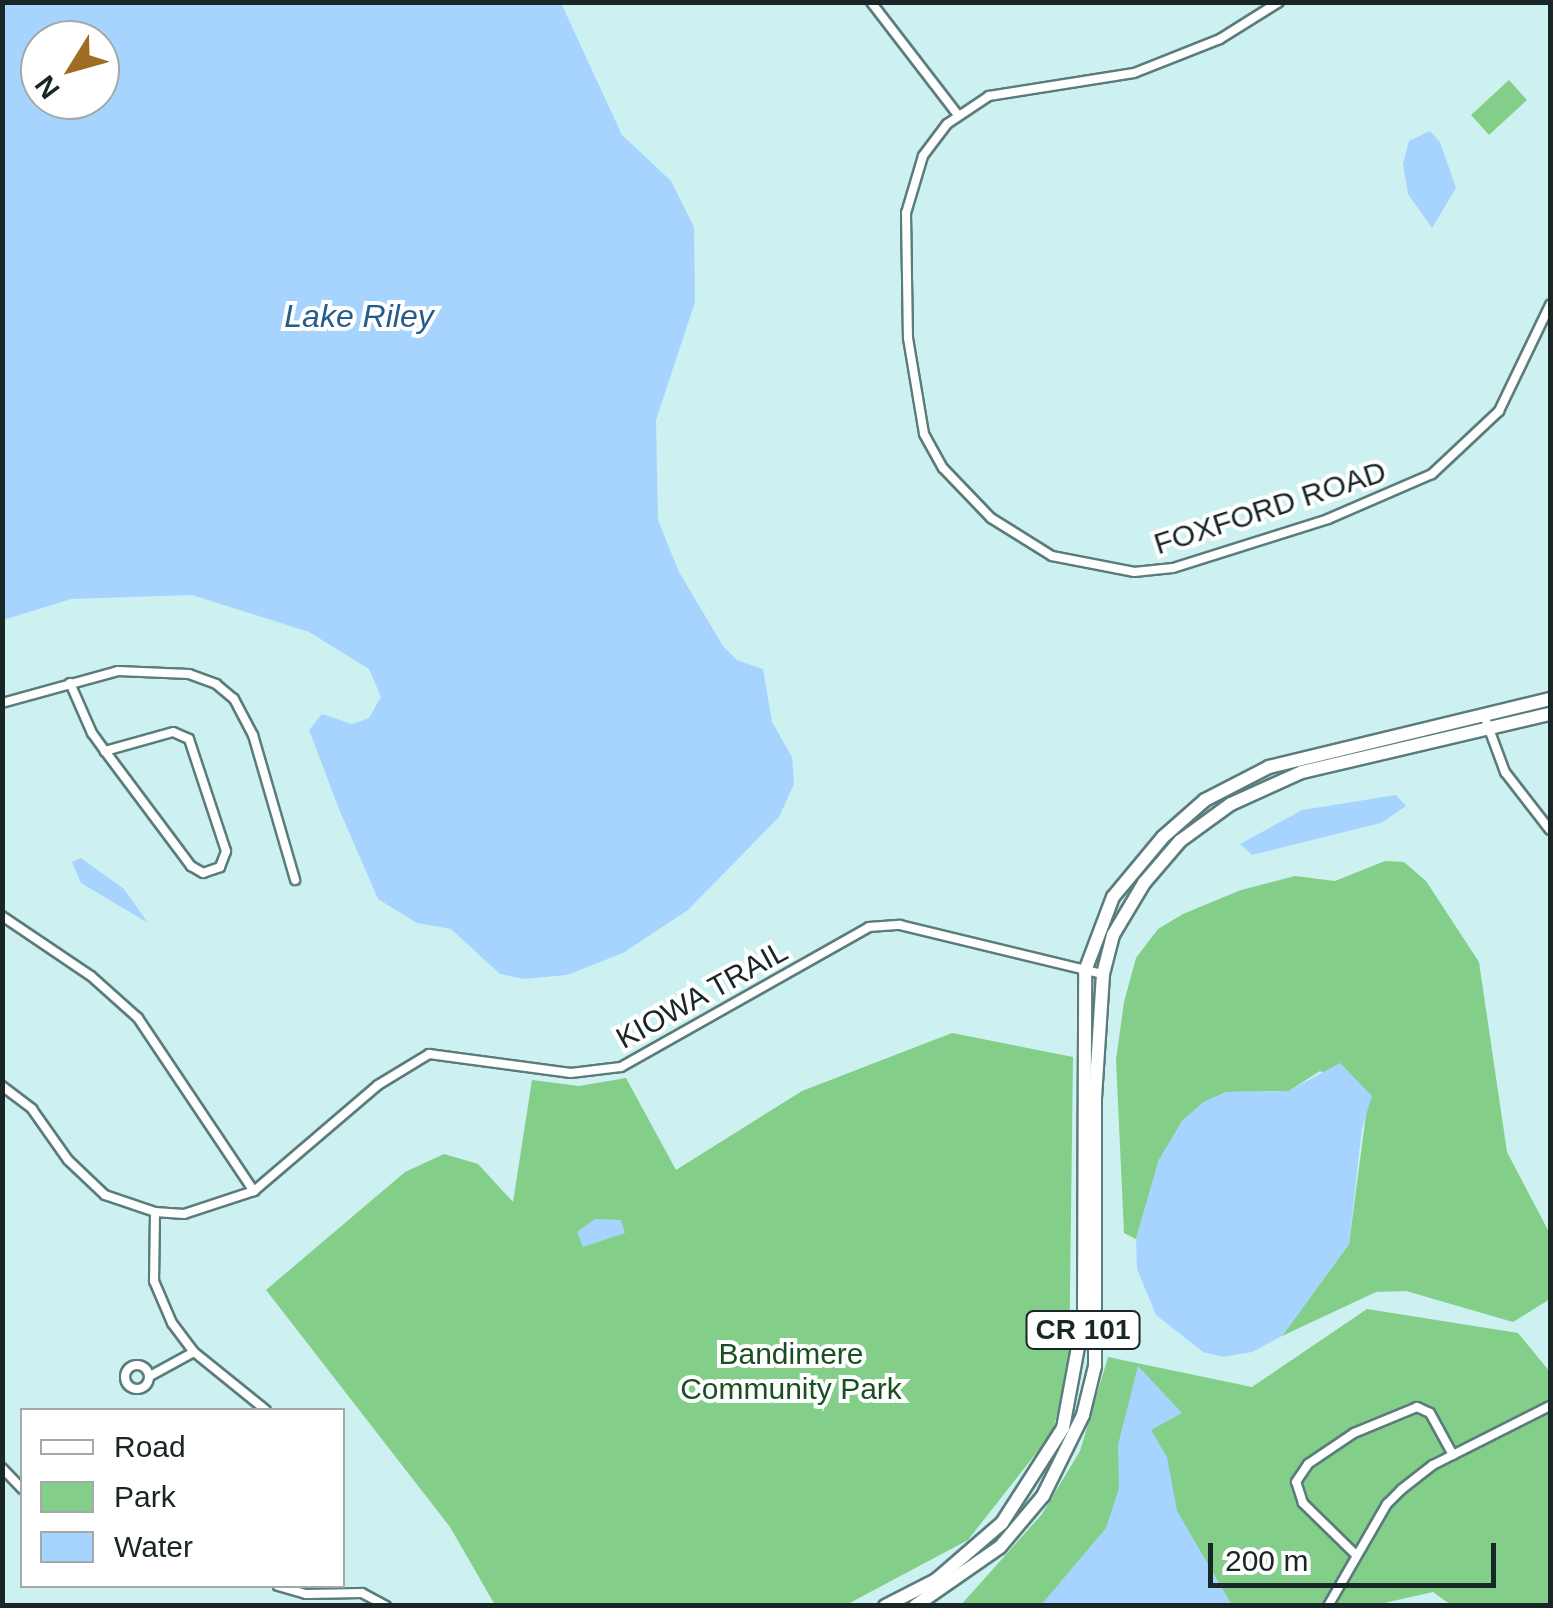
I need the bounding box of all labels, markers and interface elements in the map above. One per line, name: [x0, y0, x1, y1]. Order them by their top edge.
north arrow: [20, 20, 120, 120]
text: N: [29, 70, 66, 105]
water label: Lake Riley: [284, 297, 434, 335]
street label: FOXFORD ROAD: [1150, 454, 1390, 562]
street label: KIOWA TRAIL: [609, 933, 795, 1057]
road number: CR 101: [1026, 1307, 1140, 1353]
park label: Bandimere Community Park: [680, 1336, 902, 1406]
legend: [20, 1408, 345, 1588]
text: Road: [114, 1430, 186, 1463]
text: Park: [114, 1480, 176, 1513]
scale bar: [1213, 1523, 1500, 1585]
text: Water: [114, 1530, 193, 1563]
text: 200 m: [1225, 1544, 1308, 1577]

